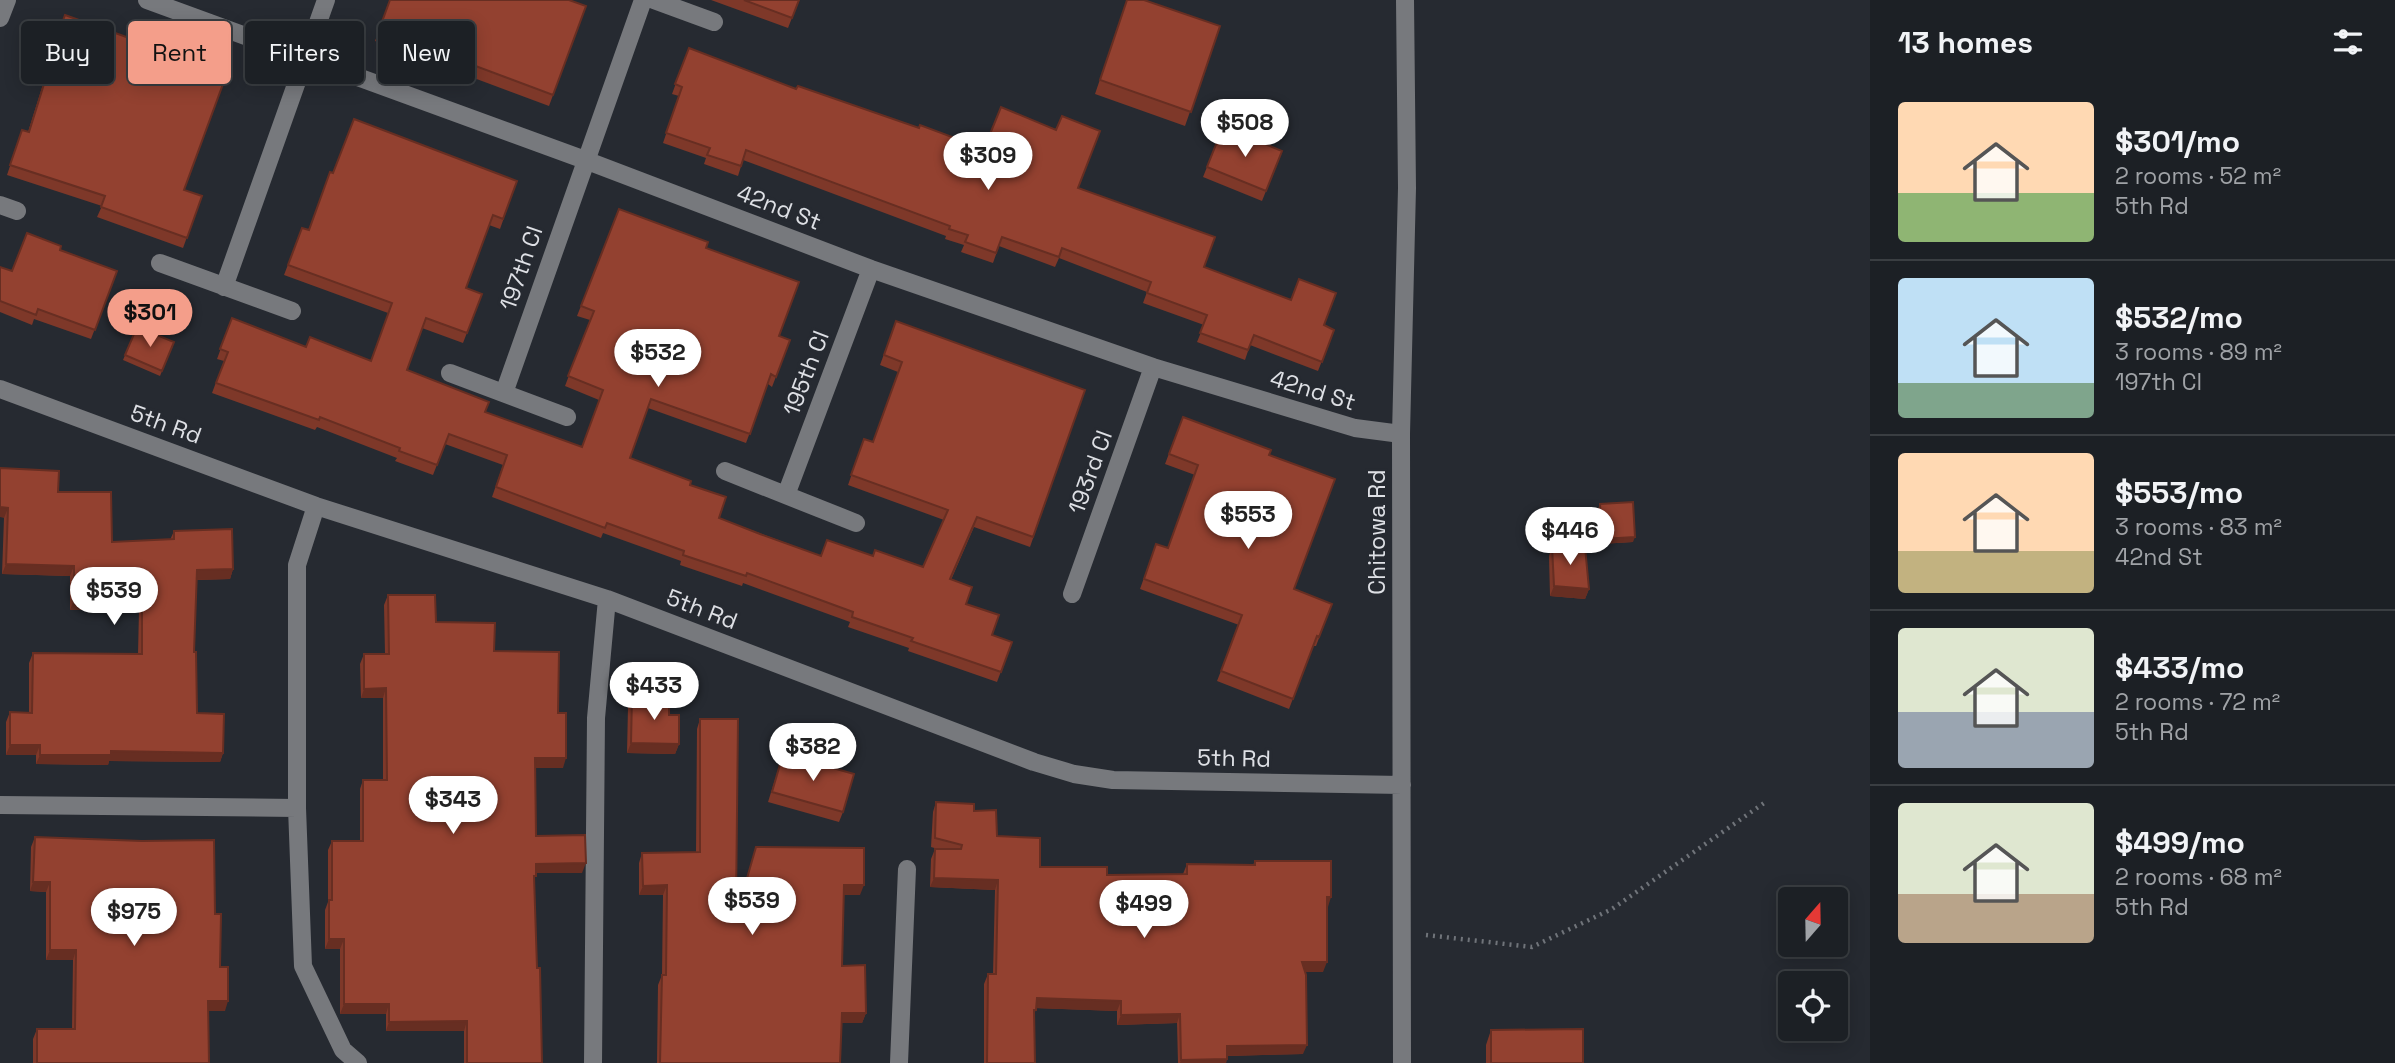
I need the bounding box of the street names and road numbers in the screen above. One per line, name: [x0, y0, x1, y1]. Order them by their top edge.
street label: 42nd St: [733, 177, 825, 237]
street label: 197th Cl: [493, 222, 549, 314]
street label: 195th Cl: [776, 326, 836, 420]
street label: 42nd St: [1267, 363, 1359, 417]
street label: 5th Rd: [126, 397, 206, 451]
street label: 193rd Cl: [1061, 426, 1119, 518]
street label: Chitowa Rd: [1362, 469, 1392, 595]
street label: 5th Rd: [662, 582, 742, 636]
street label: 5th Rd: [1197, 742, 1271, 774]

